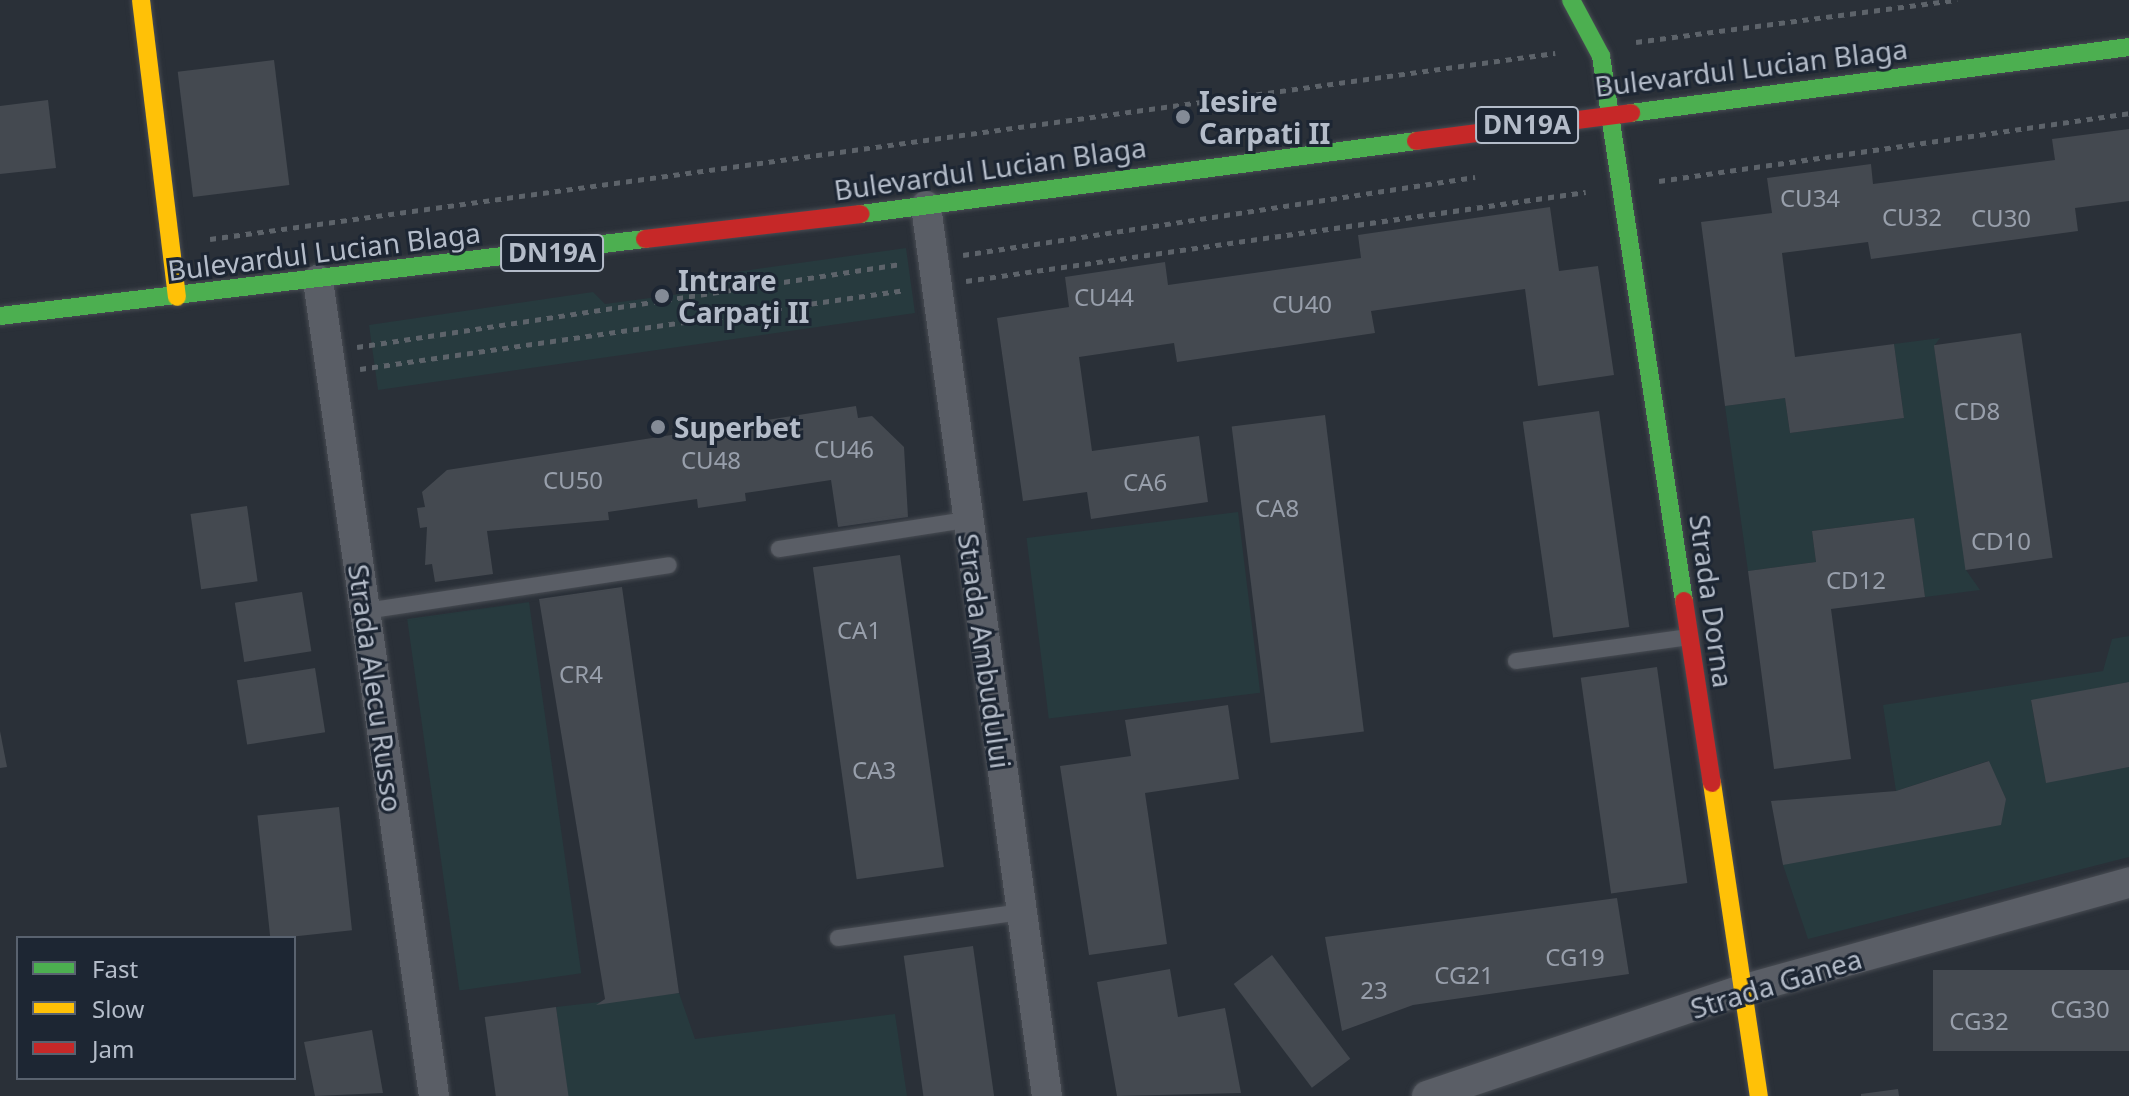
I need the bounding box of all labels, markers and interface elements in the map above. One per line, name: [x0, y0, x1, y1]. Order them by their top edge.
street label: Bulevardul Lucian Blaga: [1593, 31, 1909, 103]
place label: Iesire Carpati II: [1199, 84, 1330, 150]
road number: DN19A: [1475, 103, 1579, 147]
marker: Iesire Carpati II: [1174, 108, 1192, 126]
street label: Bulevardul Lucian Blaga: [832, 129, 1148, 207]
house number: CU34: [1780, 184, 1840, 212]
house number: CU32: [1882, 203, 1942, 231]
house number: CU30: [1971, 204, 2031, 232]
street label: Bulevardul Lucian Blaga: [166, 215, 482, 287]
road number: DN19A: [500, 231, 604, 275]
place label: Intrare Carpați II: [678, 263, 809, 329]
house number: CU44: [1074, 283, 1134, 311]
marker: Intrare Carpați II: [653, 287, 671, 305]
house number: CU40: [1272, 290, 1332, 318]
house number: CD8: [1954, 397, 2000, 425]
place label: Superbet: [674, 410, 801, 444]
marker: Superbet: [649, 418, 667, 436]
house number: CU46: [814, 435, 874, 463]
house number: CU48: [681, 446, 741, 474]
house number: CU50: [543, 466, 603, 494]
house number: CA6: [1123, 468, 1167, 496]
house number: CA8: [1255, 494, 1299, 522]
street label: Strada Dorna: [1683, 512, 1741, 690]
house number: CD10: [1971, 527, 2031, 555]
street label: Strada Ambudului: [952, 531, 1018, 771]
street label: Strada Alecu Russo: [342, 562, 410, 814]
house number: CD12: [1826, 566, 1886, 594]
house number: CA1: [837, 616, 881, 644]
house number: CR4: [559, 660, 603, 688]
house number: CA3: [852, 756, 896, 784]
legend: [16, 936, 296, 1080]
street label: Strada Ganea: [1686, 941, 1866, 1025]
house number: CG19: [1545, 943, 1605, 971]
text: Fast: [92, 952, 138, 985]
house number: CG21: [1434, 961, 1494, 989]
house number: 23: [1360, 976, 1388, 1004]
text: Slow: [92, 992, 144, 1025]
house number: CG30: [2050, 995, 2110, 1023]
house number: CG32: [1949, 1007, 2009, 1035]
text: Jam: [92, 1032, 134, 1065]

